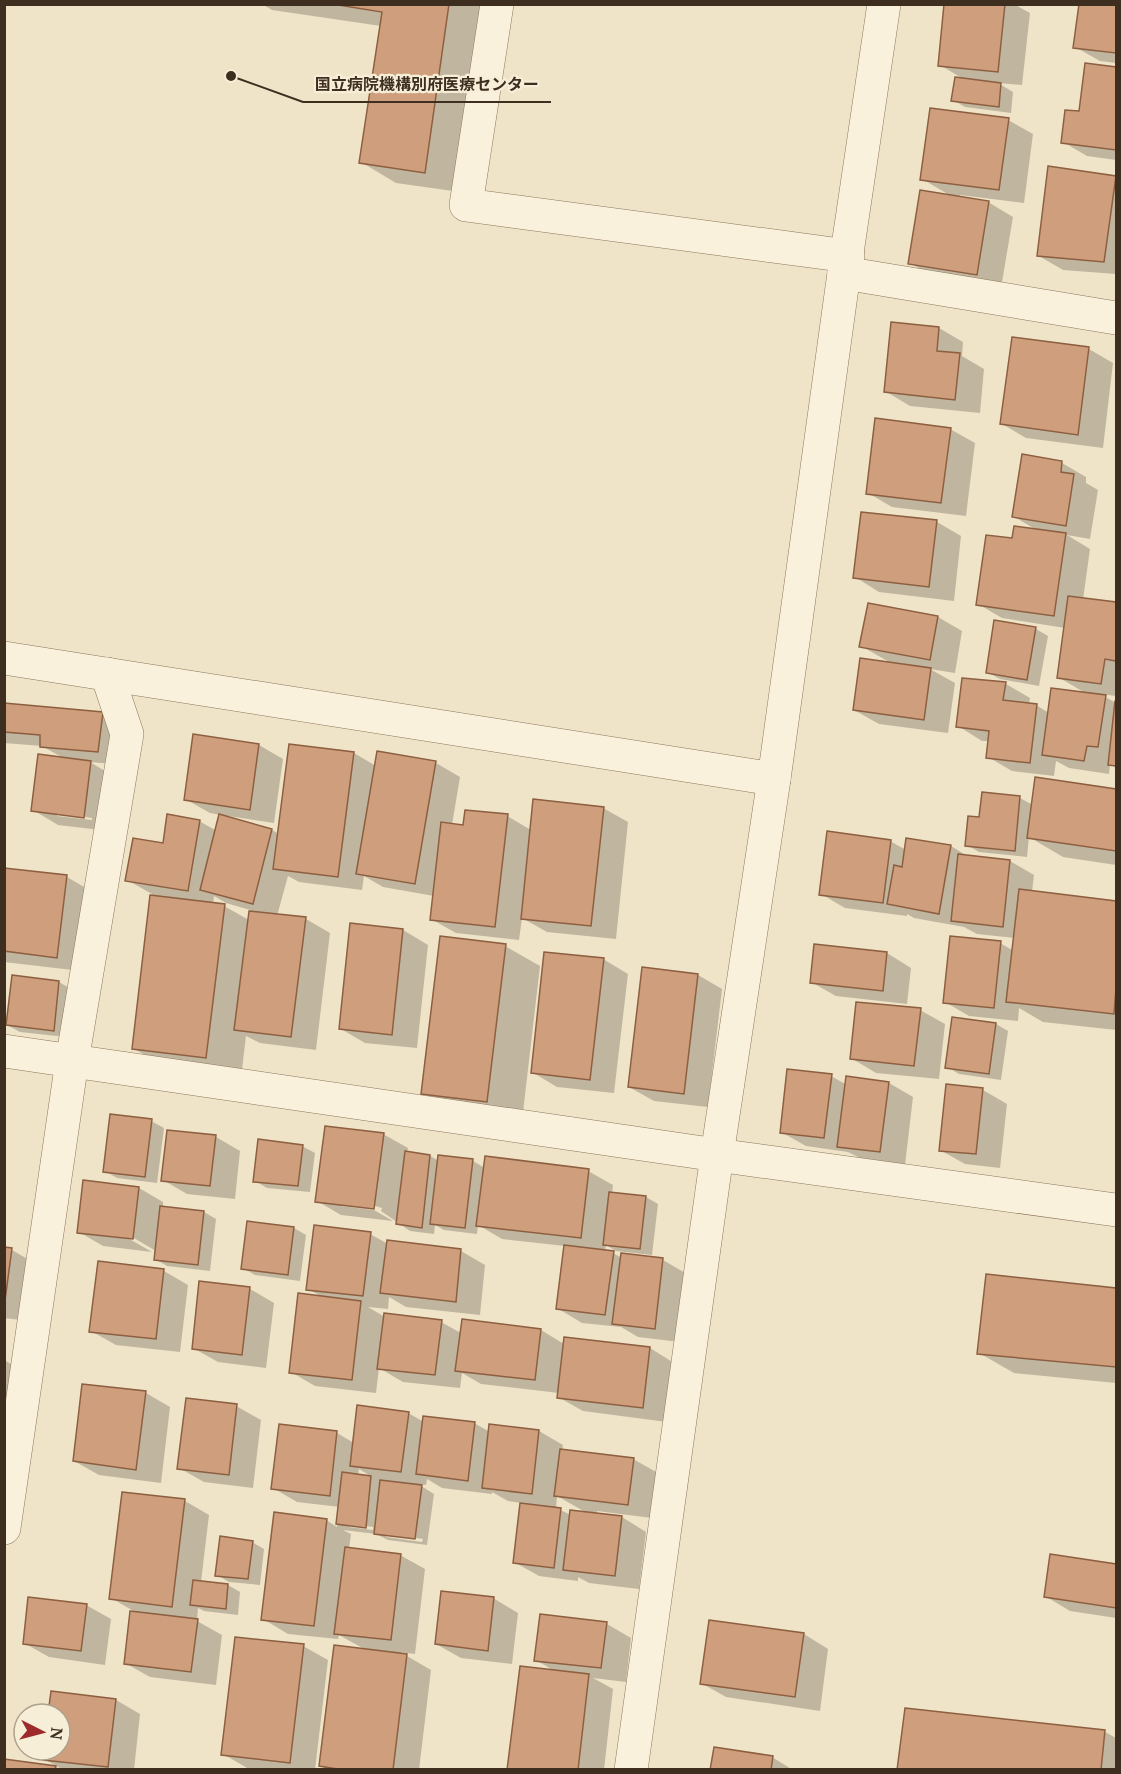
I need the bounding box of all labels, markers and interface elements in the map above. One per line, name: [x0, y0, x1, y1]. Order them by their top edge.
callout: 国立病院機構別府医療センター: [303, 68, 551, 102]
text: 国立病院機構別府医療センター: [315, 73, 539, 95]
north arrow: [12, 1702, 72, 1762]
text: N: [45, 1726, 68, 1741]

